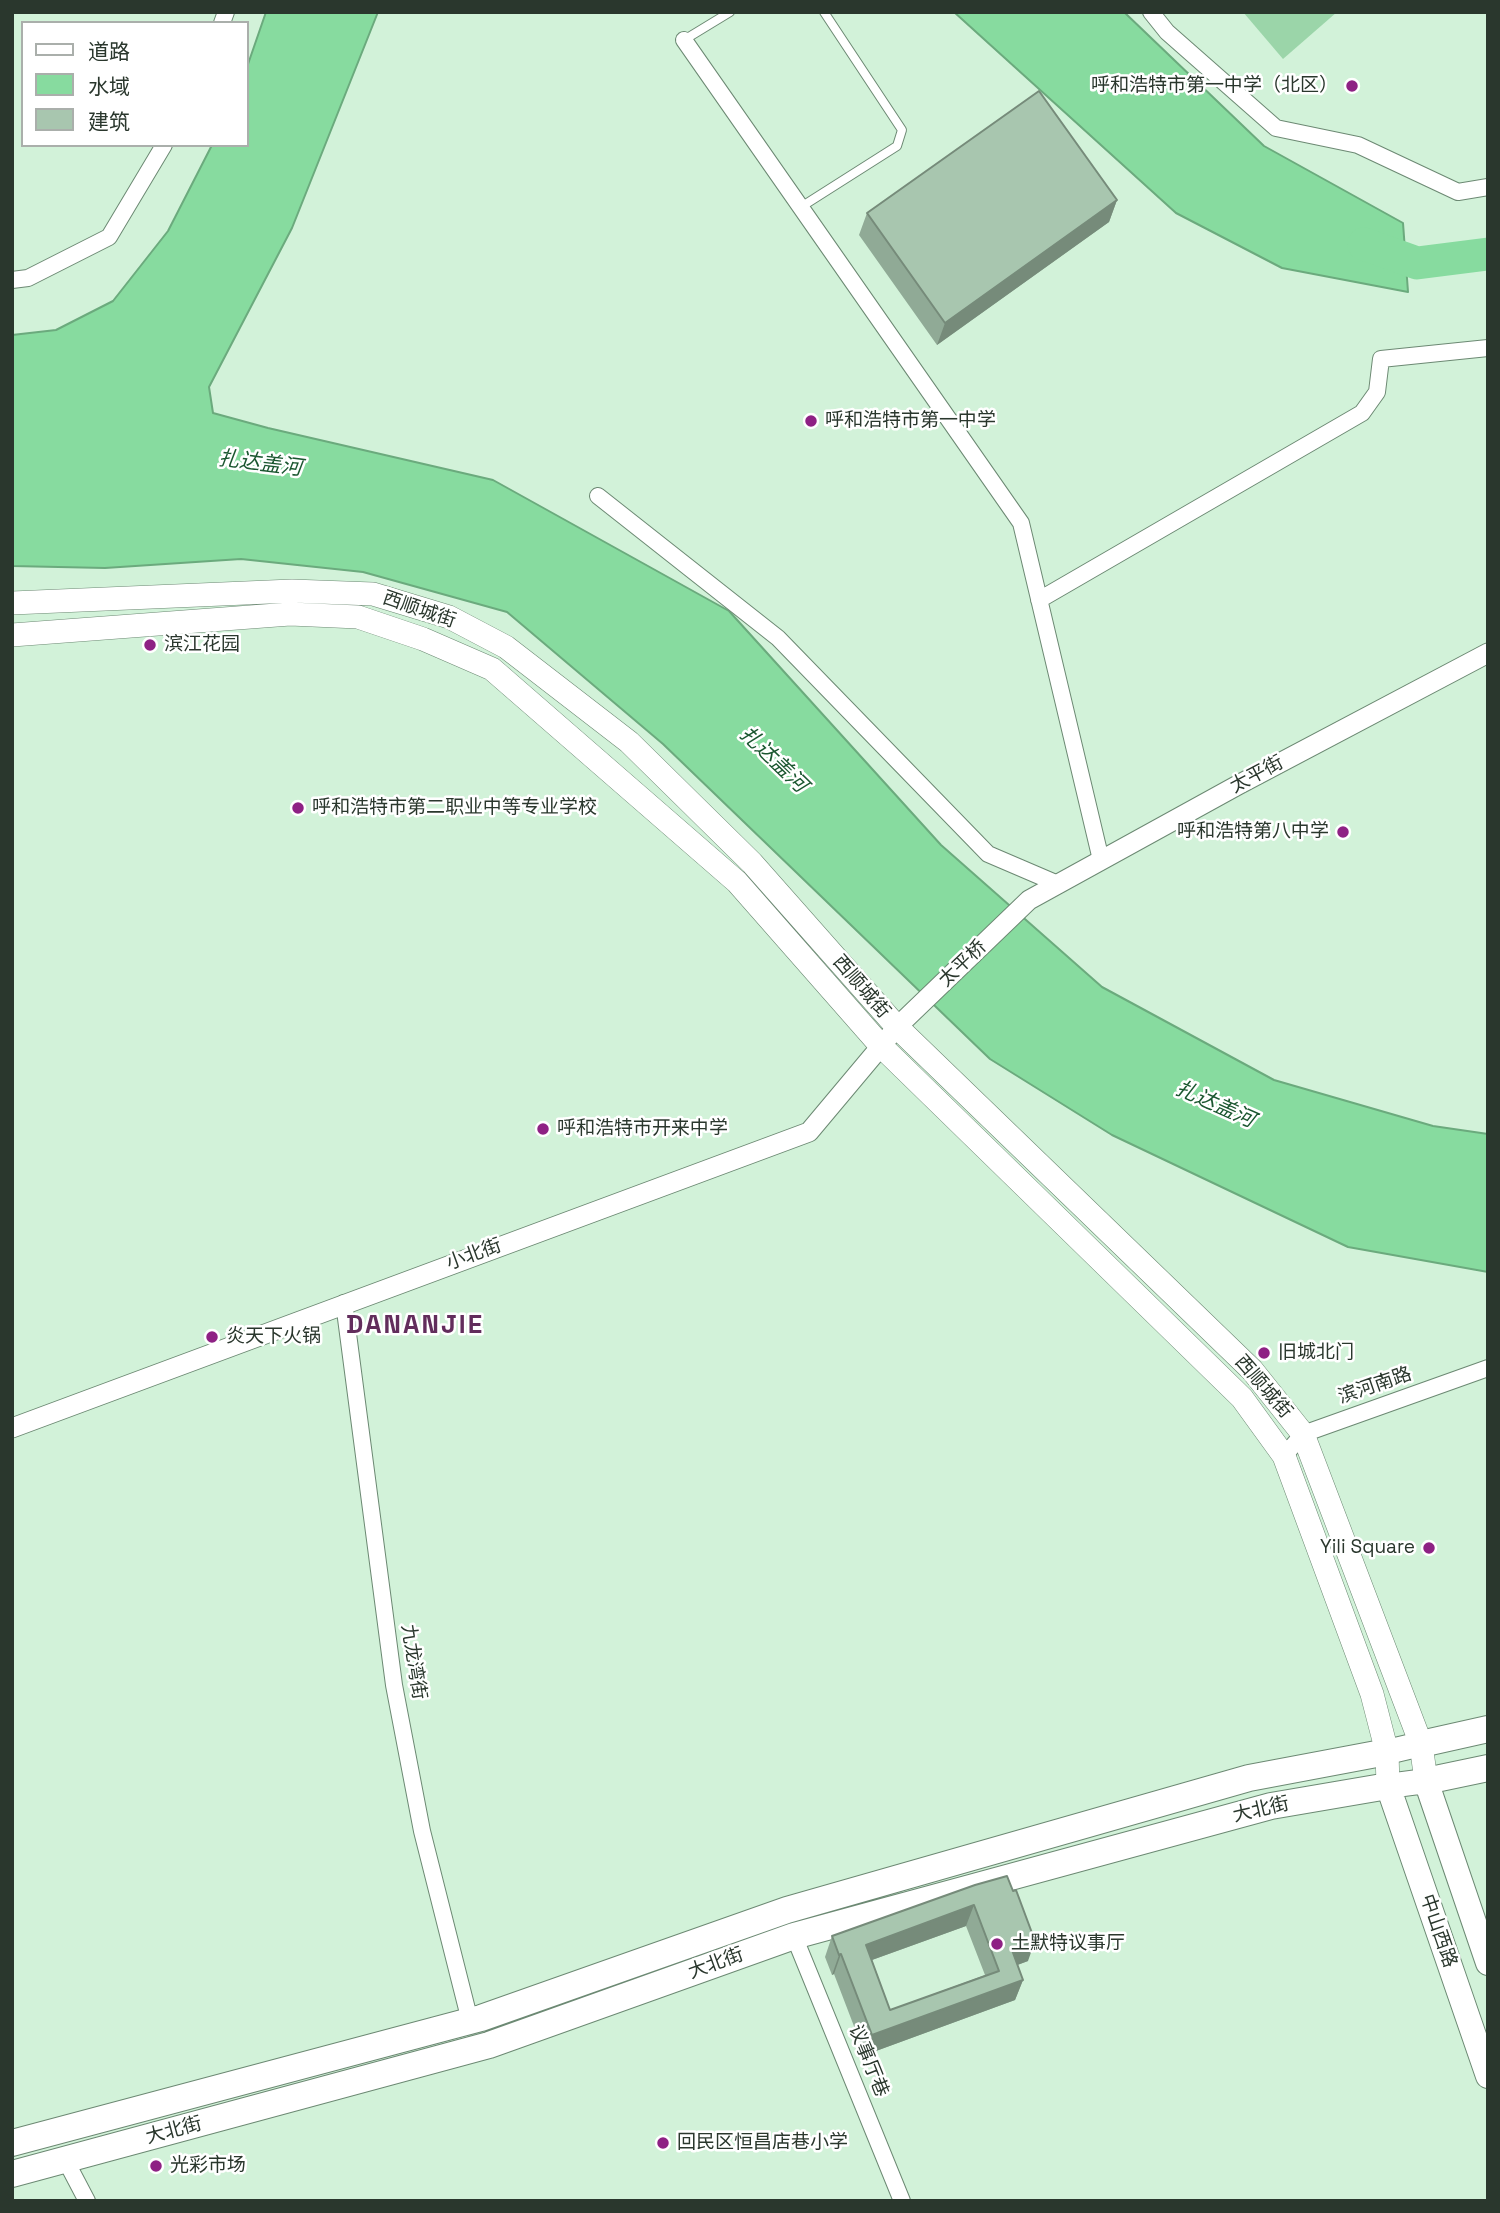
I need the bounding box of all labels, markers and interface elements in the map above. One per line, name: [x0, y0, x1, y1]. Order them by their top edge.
legend: [21, 21, 248, 147]
text: 道路: [88, 38, 130, 65]
text: 水域: [88, 73, 130, 100]
place label: 呼和浩特市第一中学（北区）: [1091, 75, 1338, 97]
marker: 呼和浩特市第一中学（北区）: [1344, 78, 1360, 94]
text: 建筑: [88, 108, 130, 135]
place label: 呼和浩特市第一中学: [825, 410, 996, 432]
marker: 呼和浩特市第一中学: [803, 413, 819, 429]
water label: 扎达盖河: [217, 446, 303, 482]
street label: 西顺城街: [379, 587, 459, 633]
place label: 滨江花园: [164, 634, 240, 656]
marker: 滨江花园: [142, 637, 158, 653]
water label: 扎达盖河: [734, 722, 812, 798]
street label: 太平街: [1226, 752, 1288, 798]
place label: 呼和浩特市第二职业中等专业学校: [312, 797, 597, 819]
marker: 呼和浩特市第二职业中等专业学校: [290, 800, 306, 816]
place label: 呼和浩特第八中学: [1177, 821, 1329, 843]
marker: 呼和浩特第八中学: [1335, 824, 1351, 840]
street label: 太平桥: [935, 936, 991, 992]
street label: 西顺城街: [827, 951, 895, 1023]
water label: 扎达盖河: [1172, 1076, 1258, 1134]
place label: 呼和浩特市开来中学: [557, 1118, 728, 1140]
marker: 呼和浩特市开来中学: [535, 1121, 551, 1137]
street label: 小北街: [443, 1235, 505, 1275]
district label: DANANJIE: [347, 1310, 483, 1342]
place label: 炎天下火锅: [226, 1326, 321, 1348]
marker: 炎天下火锅: [204, 1329, 220, 1345]
place label: 旧城北门: [1278, 1342, 1354, 1364]
marker: 旧城北门: [1256, 1345, 1272, 1361]
street label: 西顺城街: [1229, 1351, 1297, 1423]
street label: 滨河南路: [1335, 1363, 1415, 1409]
place label: Yili Square: [1320, 1537, 1415, 1559]
marker: Yili Square: [1421, 1540, 1437, 1556]
street label: 九龙湾街: [396, 1623, 430, 1701]
street label: 大北街: [1231, 1792, 1291, 1828]
street label: 中山西路: [1415, 1891, 1461, 1971]
place label: 土默特议事厅: [1011, 1933, 1125, 1955]
marker: 土默特议事厅: [989, 1936, 1005, 1952]
street label: 大北街: [685, 1944, 747, 1984]
street label: 议事厅巷: [843, 2021, 893, 2101]
street label: 大北街: [144, 2113, 204, 2149]
place label: 回民区恒昌店巷小学: [677, 2132, 848, 2154]
marker: 回民区恒昌店巷小学: [655, 2135, 671, 2151]
place label: 光彩市场: [170, 2155, 246, 2177]
marker: 光彩市场: [148, 2158, 164, 2174]

